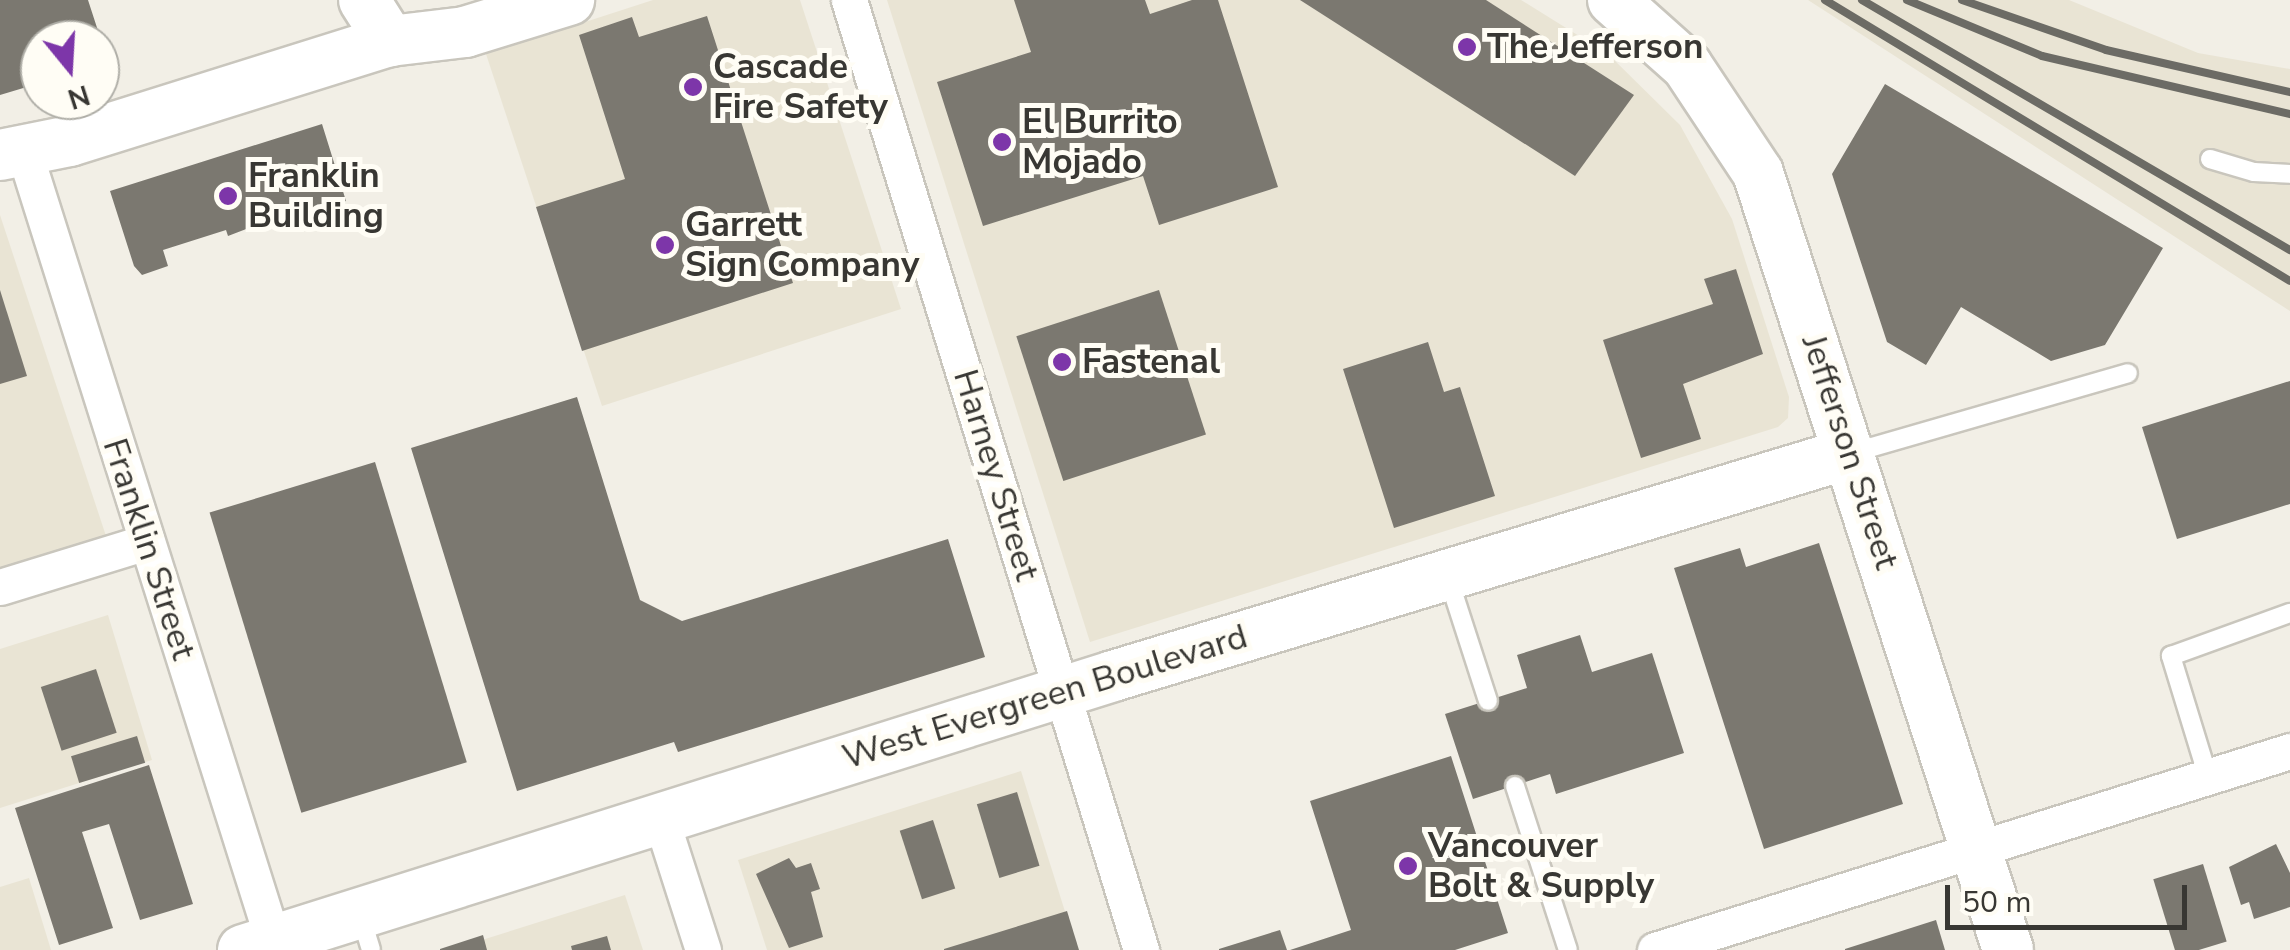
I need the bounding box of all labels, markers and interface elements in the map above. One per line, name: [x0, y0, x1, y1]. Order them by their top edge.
north arrow: [20, 20, 120, 120]
place label: The Jefferson: [1487, 26, 1703, 68]
marker: The Jefferson: [1456, 36, 1478, 58]
place label: Cascade Fire Safety: [713, 46, 888, 128]
text: N: [63, 75, 94, 118]
marker: Cascade Fire Safety: [682, 76, 704, 98]
place label: El Burrito Mojado: [1022, 101, 1178, 183]
marker: El Burrito Mojado: [991, 131, 1013, 153]
place label: Franklin Building: [248, 155, 384, 237]
marker: Franklin Building: [217, 185, 239, 207]
place label: Garrett Sign Company: [685, 204, 919, 286]
marker: Garrett Sign Company: [654, 234, 676, 256]
street label: Jefferson Street: [1792, 330, 1908, 574]
place label: Fastenal: [1082, 341, 1220, 383]
marker: Fastenal: [1051, 351, 1073, 373]
street label: Harney Street: [944, 364, 1048, 586]
street label: Franklin Street: [93, 433, 205, 665]
street label: West Evergreen Boulevard: [838, 615, 1252, 779]
place label: Vancouver Bolt & Supply: [1428, 825, 1654, 907]
marker: Vancouver Bolt & Supply: [1397, 855, 1419, 877]
scale bar: [1950, 865, 2192, 927]
text: 50 m: [1962, 882, 2031, 923]

